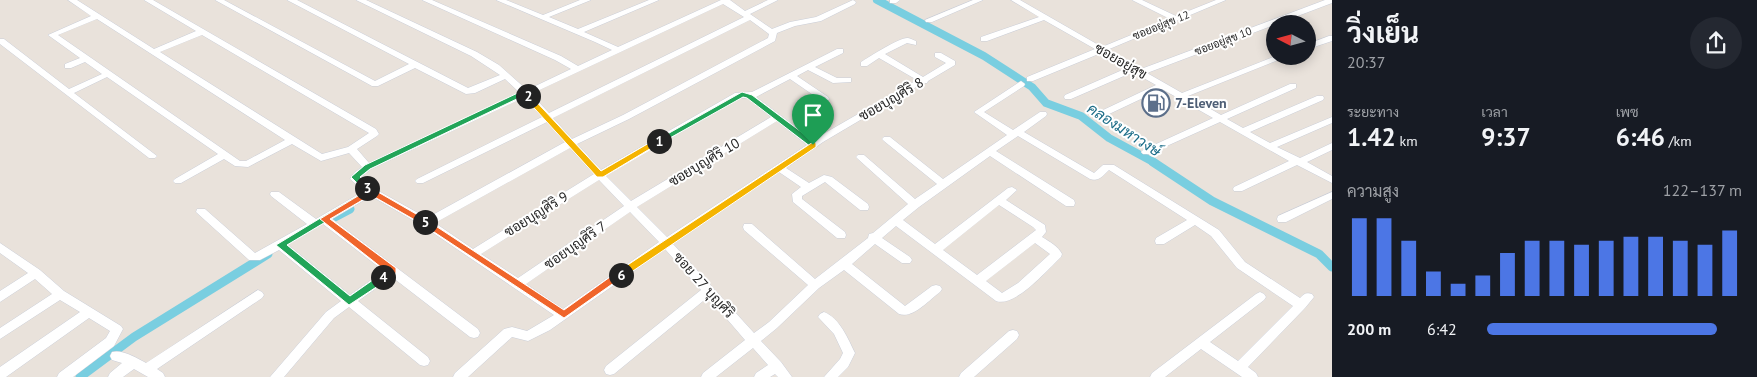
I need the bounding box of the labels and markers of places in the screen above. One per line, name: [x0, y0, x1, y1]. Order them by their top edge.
pin: 2: [516, 84, 540, 108]
fuel station icon: 7-Eleven: [1141, 88, 1171, 118]
pin: [792, 94, 834, 145]
place label: 7-Eleven: [1175, 94, 1227, 112]
pin: 1: [646, 128, 672, 154]
pin: 3: [354, 176, 380, 200]
pin: 5: [412, 210, 438, 234]
pin: 6: [608, 262, 634, 288]
pin: 4: [370, 264, 396, 290]

